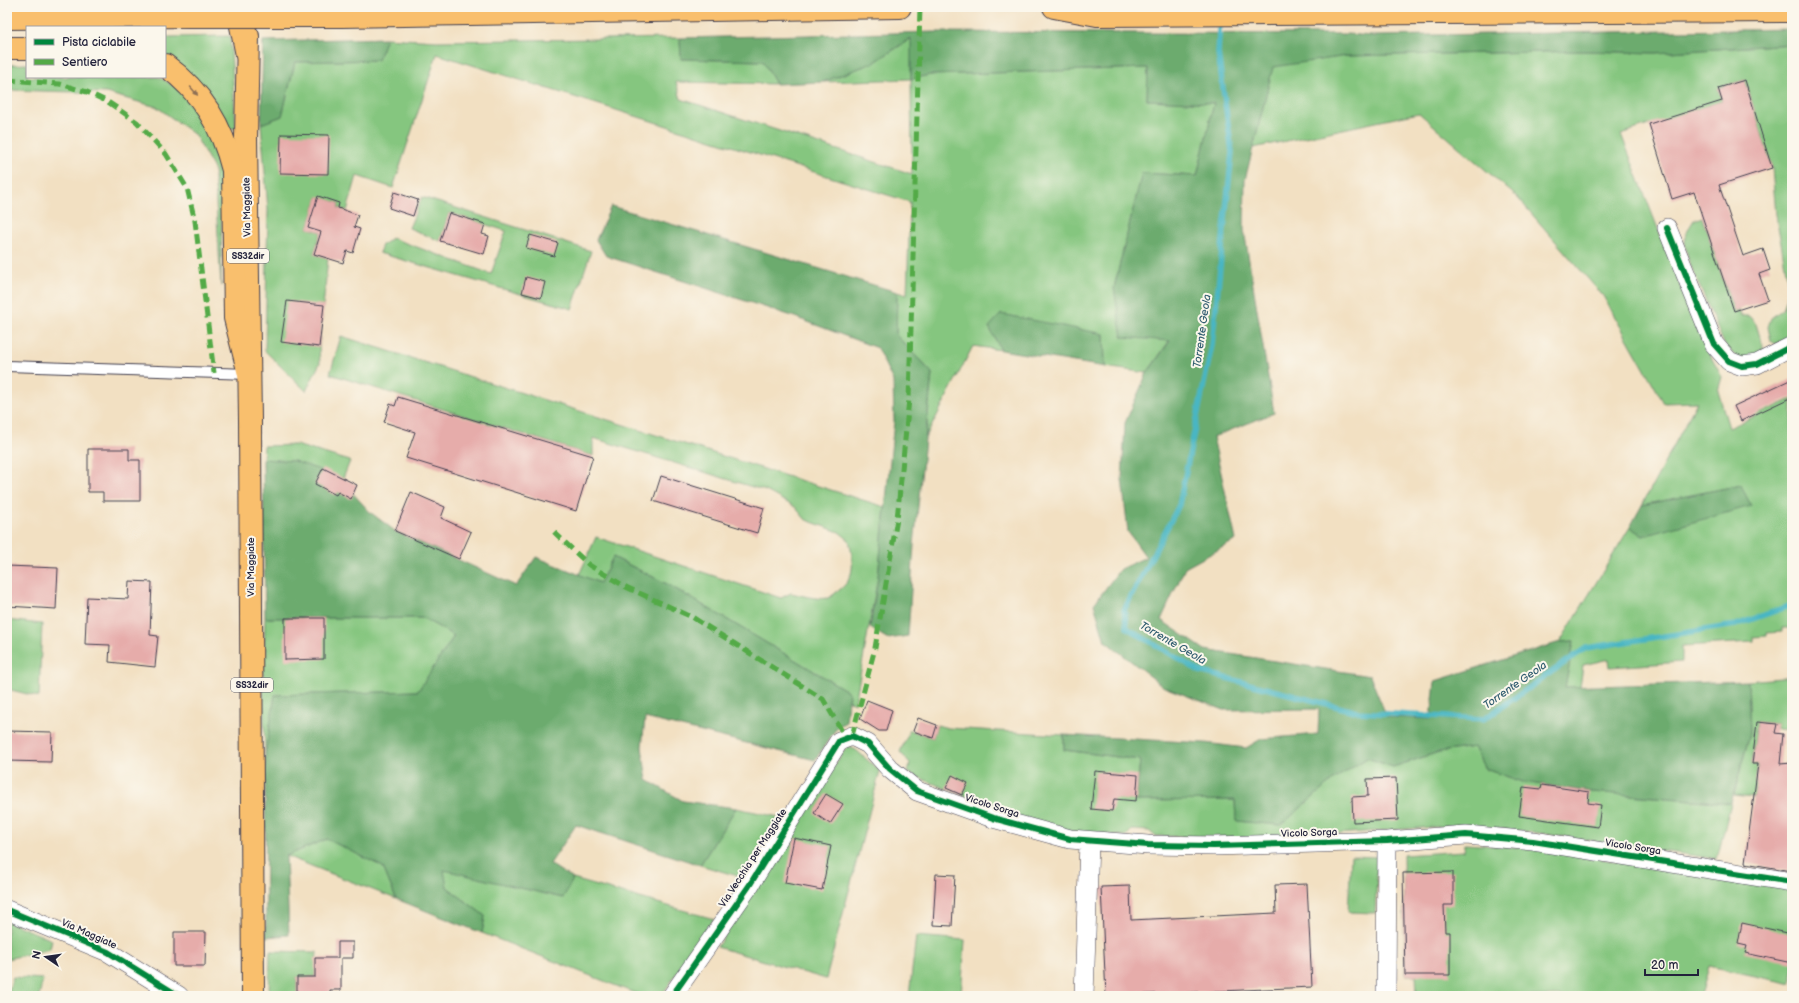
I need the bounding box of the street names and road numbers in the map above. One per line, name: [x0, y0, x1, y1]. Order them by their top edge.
street label: Via Maggiate: [240, 177, 254, 237]
road number: SS32dir: [227, 249, 269, 263]
street label: Via Maggiate: [245, 537, 257, 597]
road number: SS32dir: [231, 678, 273, 692]
street label: Vicolo Sorga: [963, 792, 1021, 821]
street label: Via Vecchia per Maggiate: [717, 806, 789, 910]
street label: Vicolo Sorga: [1281, 826, 1338, 840]
street label: Vicolo Sorga: [1604, 837, 1662, 857]
street label: Via Maggiate: [59, 916, 119, 952]

